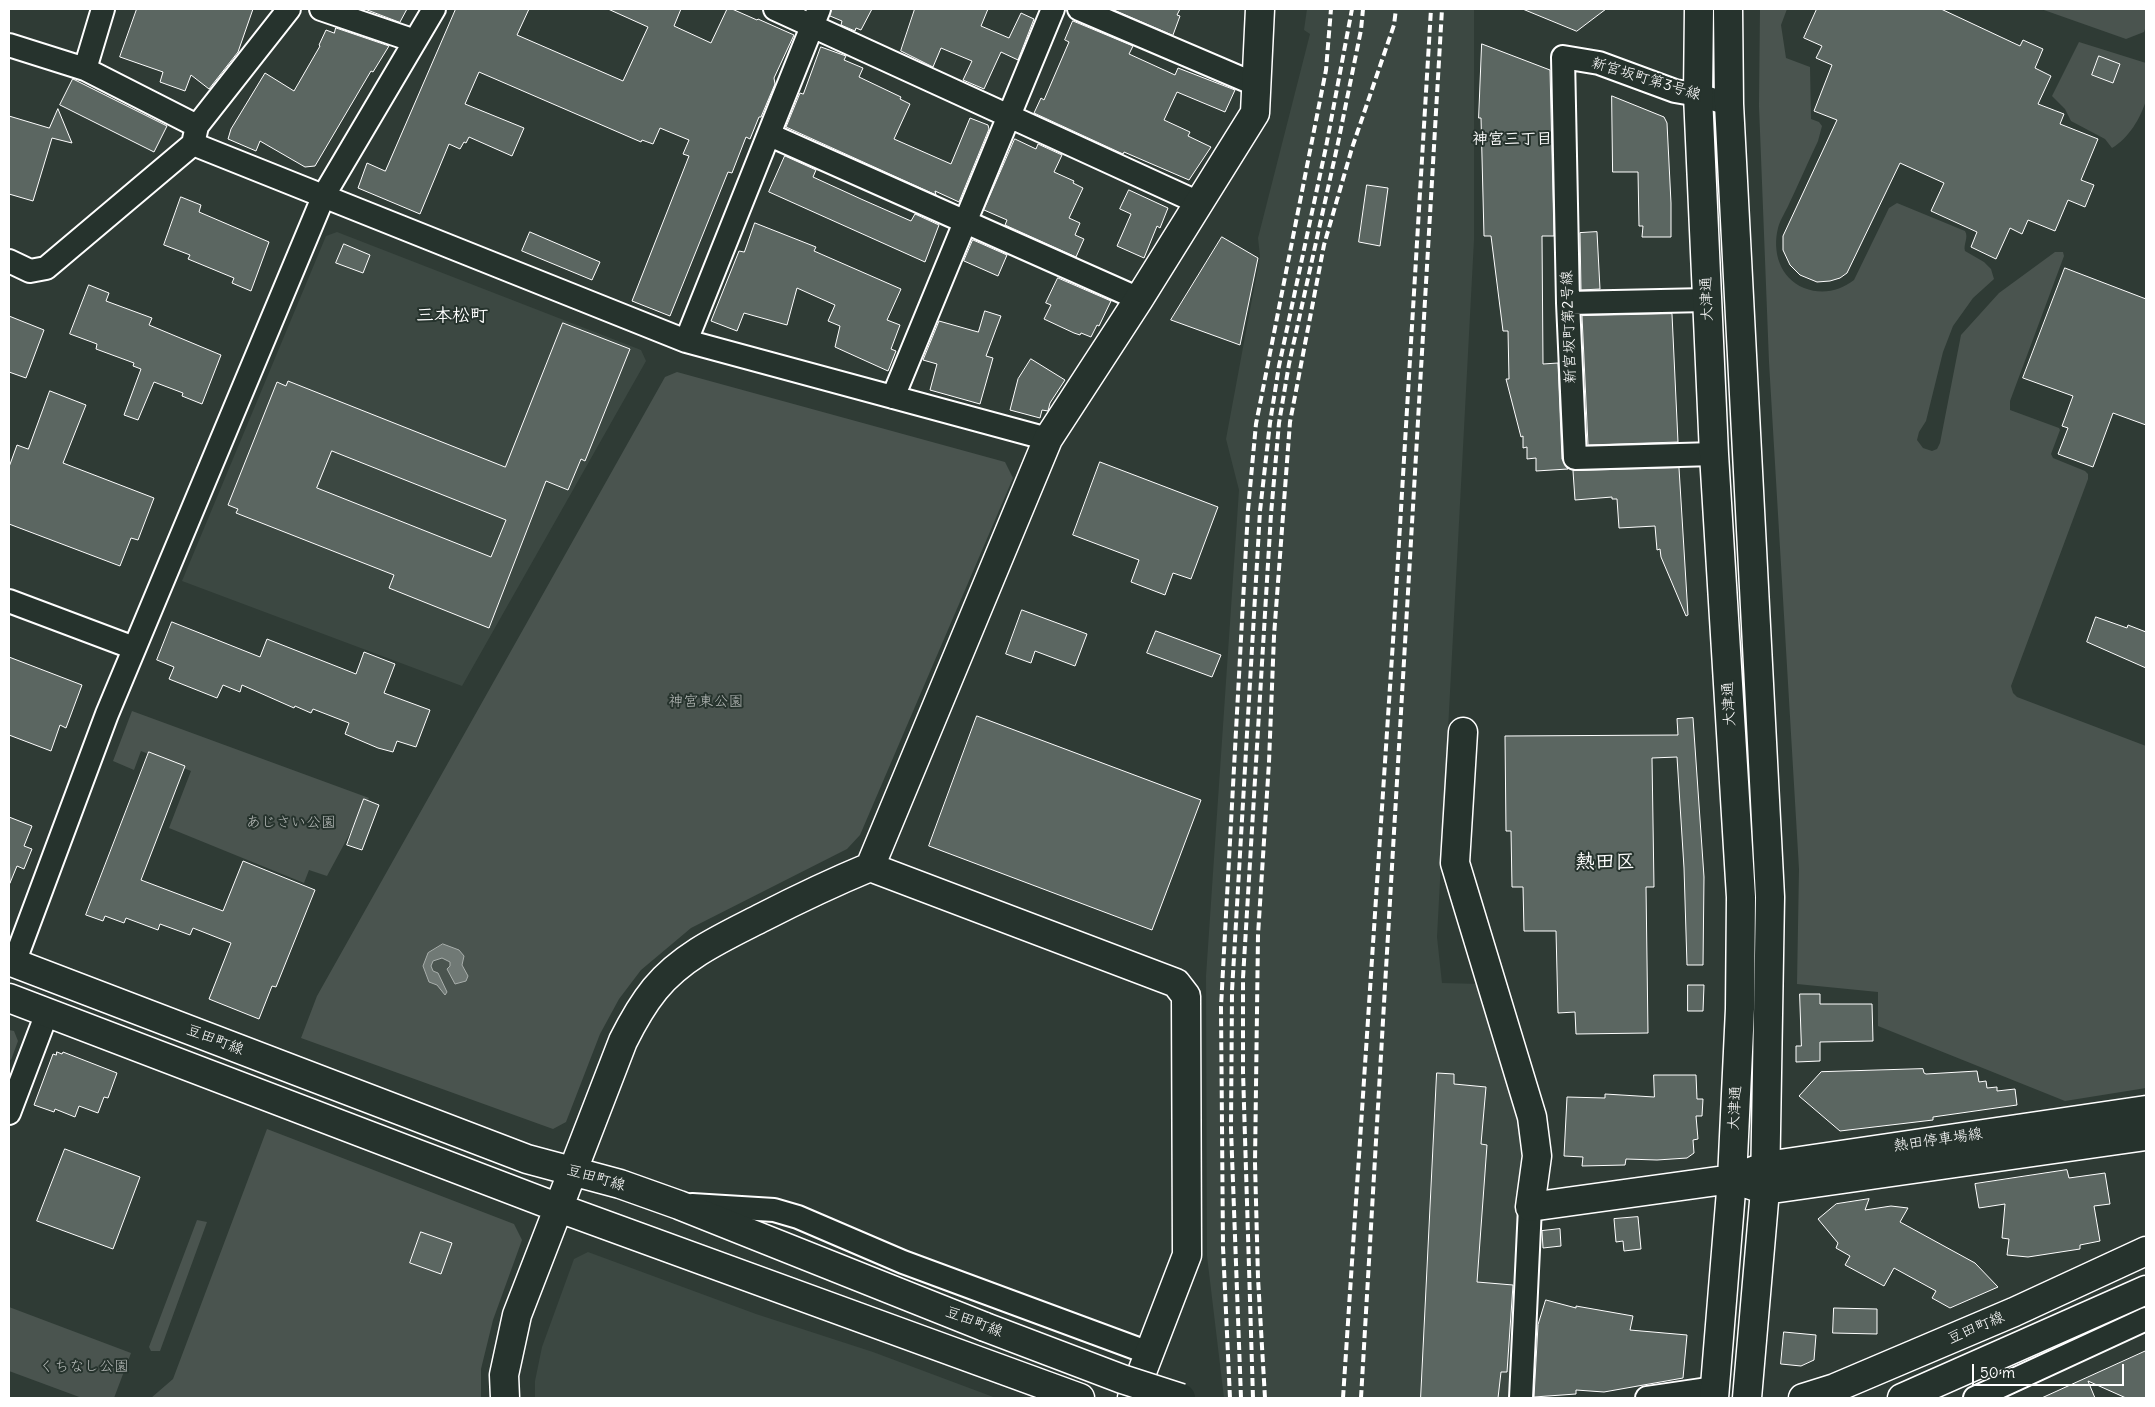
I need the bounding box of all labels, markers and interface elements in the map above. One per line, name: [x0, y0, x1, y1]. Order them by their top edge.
street label: 新宮坂町第3号線: [1589, 54, 1703, 104]
district label: 神宮三丁目: [1472, 129, 1552, 149]
street label: 新宮坂町第2号線: [1558, 270, 1580, 384]
street label: 大津通: [1697, 276, 1717, 322]
district label: 三本松町: [416, 305, 488, 327]
street label: 大津通: [1719, 681, 1739, 727]
park label: 神宮東公園: [669, 693, 743, 711]
park label: あじさい公園: [246, 814, 336, 832]
district label: 熱田区: [1575, 850, 1635, 874]
street label: 豆田町線: [184, 1021, 246, 1059]
street label: 大津通: [1725, 1085, 1745, 1131]
street label: 熱田停車場線: [1892, 1125, 1984, 1155]
street label: 豆田町線: [565, 1161, 627, 1195]
street label: 豆田町線: [943, 1303, 1005, 1341]
street label: 豆田町線: [1945, 1308, 2007, 1348]
scale bar: [1975, 1354, 2128, 1386]
park label: くちなし公園: [39, 1358, 129, 1376]
text: 50 m: [1980, 1363, 2015, 1382]

